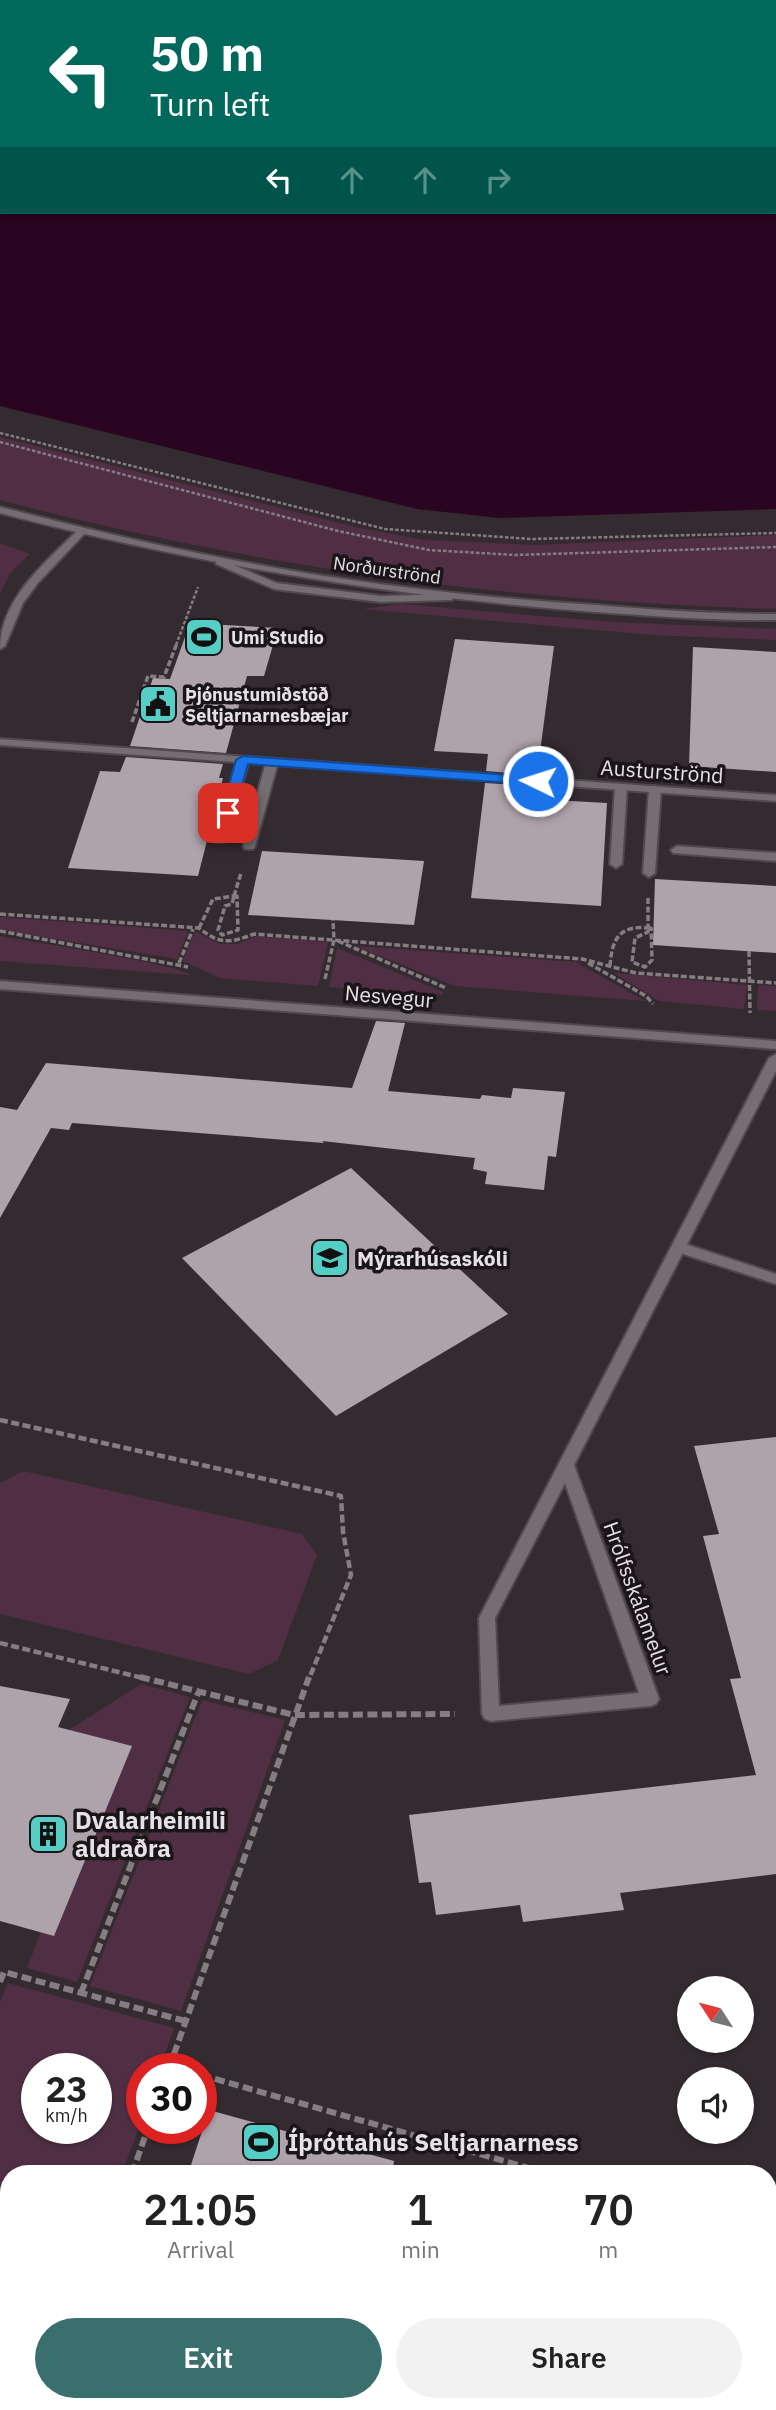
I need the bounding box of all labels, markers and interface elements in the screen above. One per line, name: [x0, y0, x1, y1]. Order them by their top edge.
text: 50 m: [150, 21, 264, 84]
icon: left: [35, 28, 126, 119]
text: Turn left: [150, 83, 270, 125]
icon: left: [260, 161, 298, 199]
icon: ahead: [333, 161, 371, 199]
icon: ahead: [406, 161, 444, 199]
icon: right: [479, 161, 517, 199]
street label: Norðurströnd: [332, 551, 442, 589]
sports icon: Umi Studio: [183, 616, 225, 658]
place label: Umi Studio: [231, 626, 324, 649]
public building icon: Þjónustumiðstöð Seltjarnarnesbæjar: [137, 683, 179, 725]
place label: Þjónustumiðstöð Seltjarnarnesbæjar: [185, 683, 349, 727]
position arrow: [501, 744, 575, 818]
street label: Austurströnd: [599, 753, 725, 789]
pin: [198, 783, 258, 843]
icon: arrive: [209, 794, 247, 832]
street label: Nesvegur: [344, 978, 435, 1014]
school or university icon: Mýrarhúsaskóli: [309, 1237, 351, 1279]
place label: Mýrarhúsaskóli: [357, 1244, 508, 1272]
street label: Hrólfsskálamelur: [597, 1517, 679, 1679]
place label: Dvalarheimili aldraðra: [75, 1804, 226, 1864]
building icon: Dvalarheimili aldraðra: [27, 1813, 69, 1855]
north arrow: [677, 1976, 754, 2053]
map controls: [677, 1976, 754, 2144]
speed limit sign: 30: [126, 2053, 217, 2144]
text: 23: [45, 2066, 88, 2112]
button: sound: [677, 2067, 754, 2144]
text: km/h: [45, 2104, 88, 2127]
sports icon: Íþróttahús Seltjarnarness: [240, 2121, 282, 2163]
place label: Íþróttahús Seltjarnarness: [288, 2126, 579, 2158]
text: 21:05: [143, 2182, 258, 2237]
text: 1: [408, 2182, 433, 2237]
text: 70: [583, 2182, 634, 2237]
text: Arrival: [167, 2234, 234, 2264]
text: min: [401, 2234, 440, 2264]
text: m: [598, 2234, 618, 2264]
button: Exit: [35, 2318, 382, 2398]
button: Share: [396, 2318, 742, 2398]

